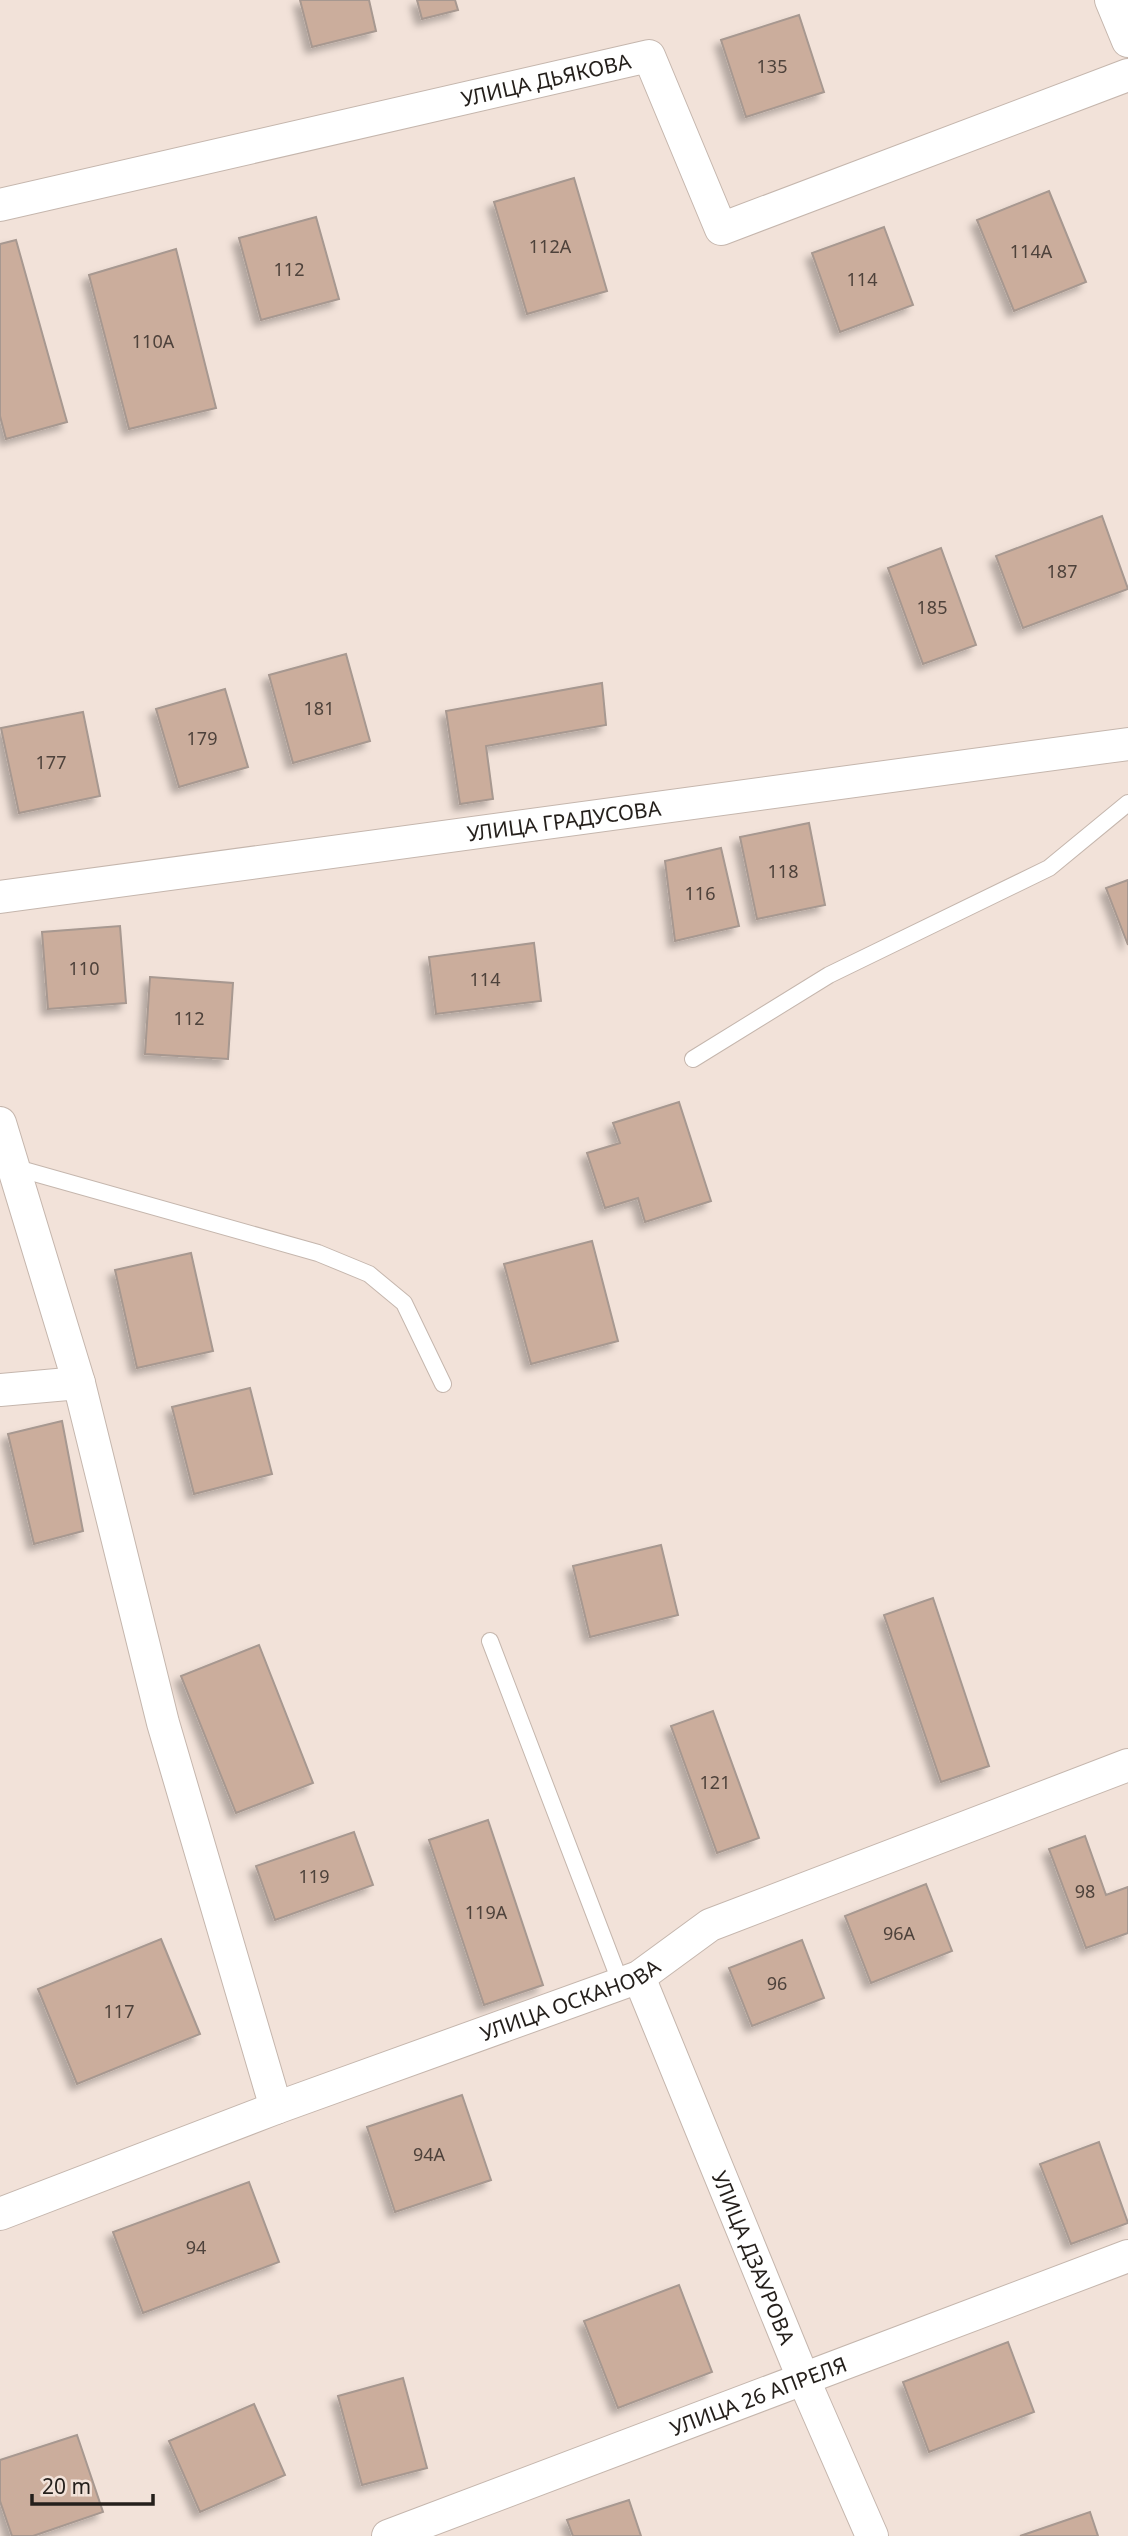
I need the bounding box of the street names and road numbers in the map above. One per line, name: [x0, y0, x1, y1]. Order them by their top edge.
street label: УЛИЦА ДЬЯКОВА: [458, 47, 634, 113]
street label: УЛИЦА ГРАДУСОВА: [465, 793, 663, 848]
street label: УЛИЦА ОСКАНОВА: [476, 1952, 666, 2047]
street label: УЛИЦА ДЗАУРОВА: [706, 2167, 802, 2349]
street label: УЛИЦА 26 АПРЕЛЯ: [666, 2350, 851, 2442]

